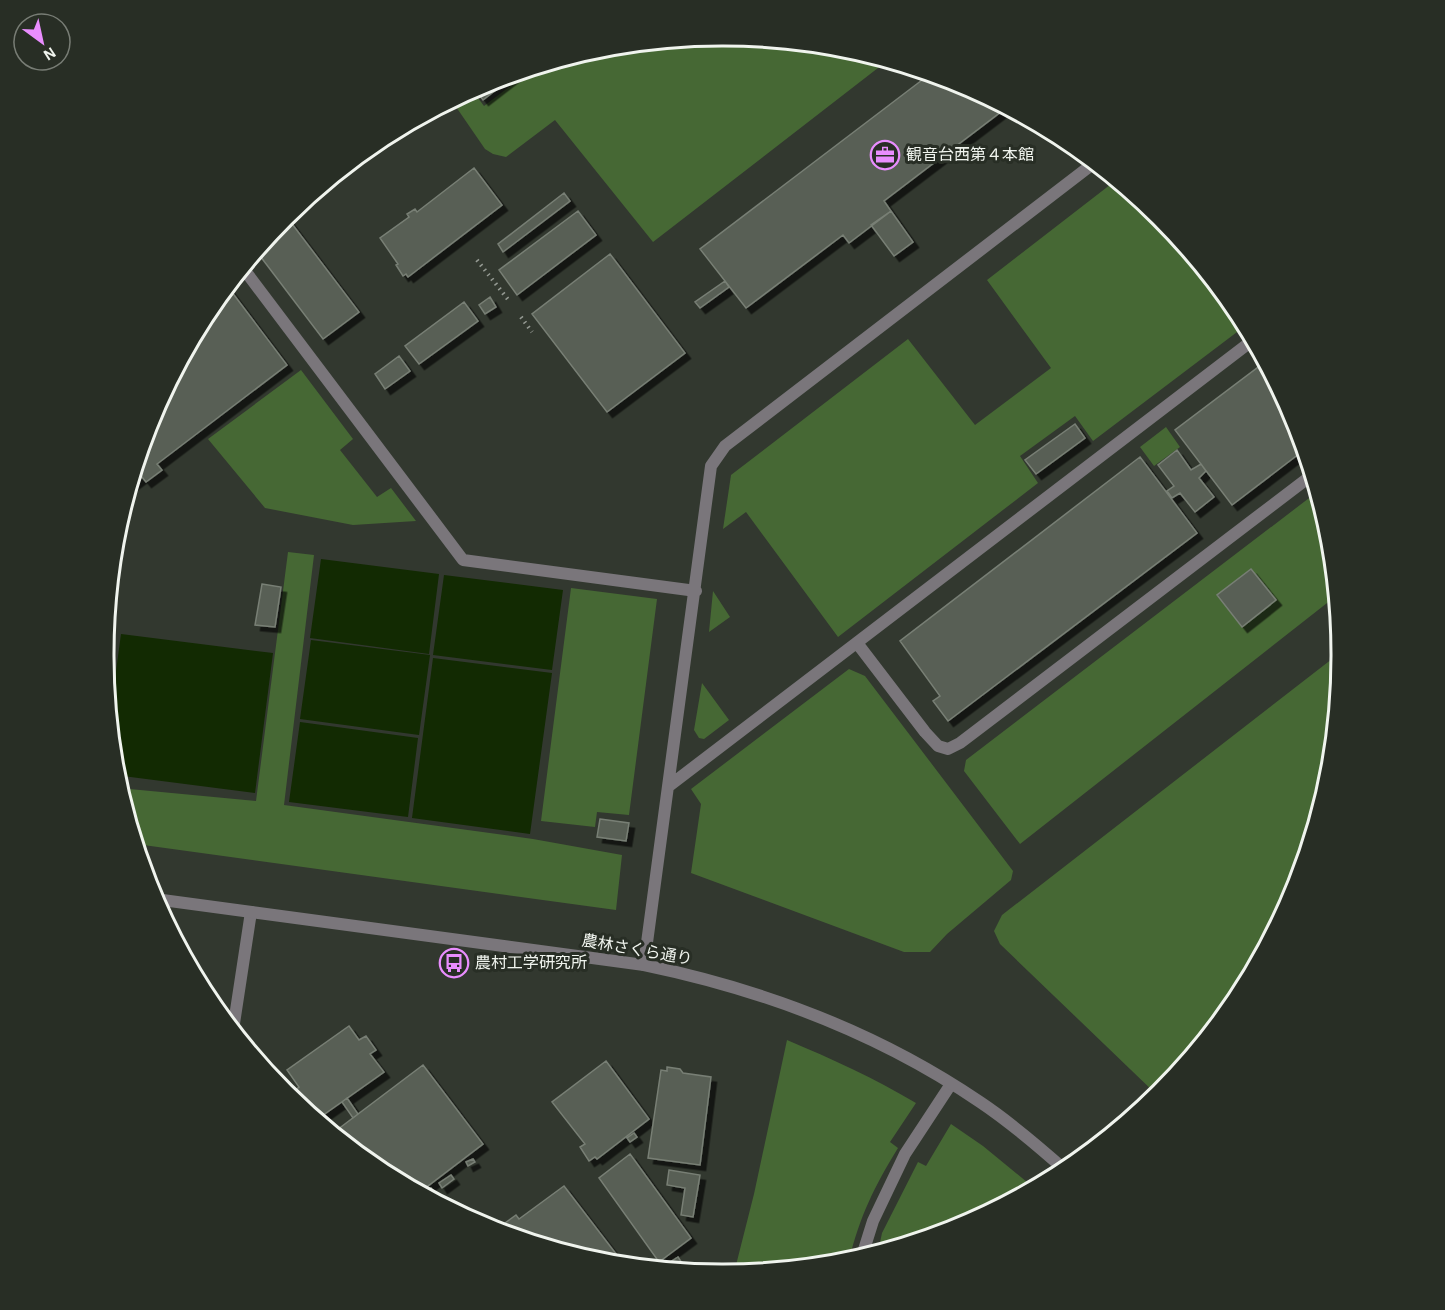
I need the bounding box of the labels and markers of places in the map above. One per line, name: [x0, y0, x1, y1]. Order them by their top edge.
office icon: 観音台西第４本館: [869, 139, 901, 171]
place label: 観音台西第４本館: [906, 146, 1034, 163]
bus stop icon: 農村工学研究所: [438, 947, 470, 979]
place label: 農村工学研究所: [475, 954, 587, 971]

